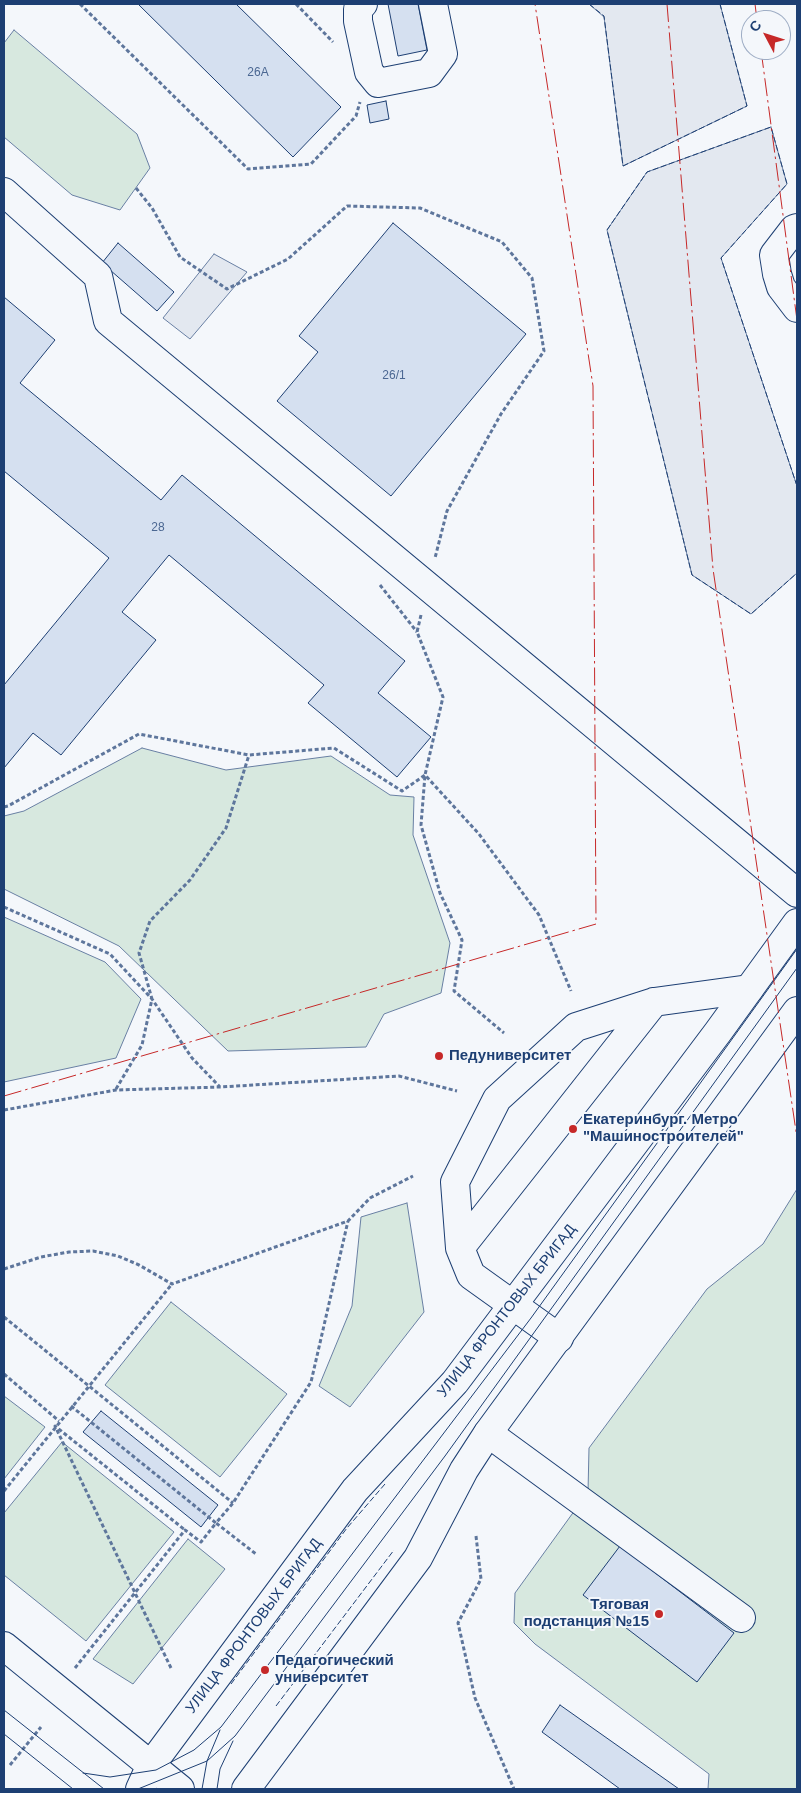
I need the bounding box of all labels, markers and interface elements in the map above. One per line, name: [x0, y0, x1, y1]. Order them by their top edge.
north arrow: [741, 10, 791, 60]
text: С: [746, 17, 765, 35]
house number: 26А: [247, 66, 269, 80]
house number: 26/1: [382, 369, 406, 383]
house number: 28: [151, 521, 165, 535]
place label: Педуниверситет: [449, 1047, 571, 1065]
marker: Педуниверситет: [433, 1050, 445, 1062]
place label: Екатеринбург. Метро "Машиностроителей": [583, 1111, 744, 1146]
marker: Екатеринбург. Метро "Машиностроителей": [567, 1123, 579, 1135]
street label: УЛИЦА ФРОНТОВЫХ БРИГАД: [434, 1221, 580, 1401]
street label: УЛИЦА ФРОНТОВЫХ БРИГАД: [182, 1535, 326, 1717]
place label: Тяговая подстанция №15: [524, 1596, 649, 1631]
marker: Тяговая подстанция №15: [653, 1608, 665, 1620]
place label: Педагогический университет: [275, 1652, 394, 1687]
marker: Педагогический университет: [259, 1664, 271, 1676]

